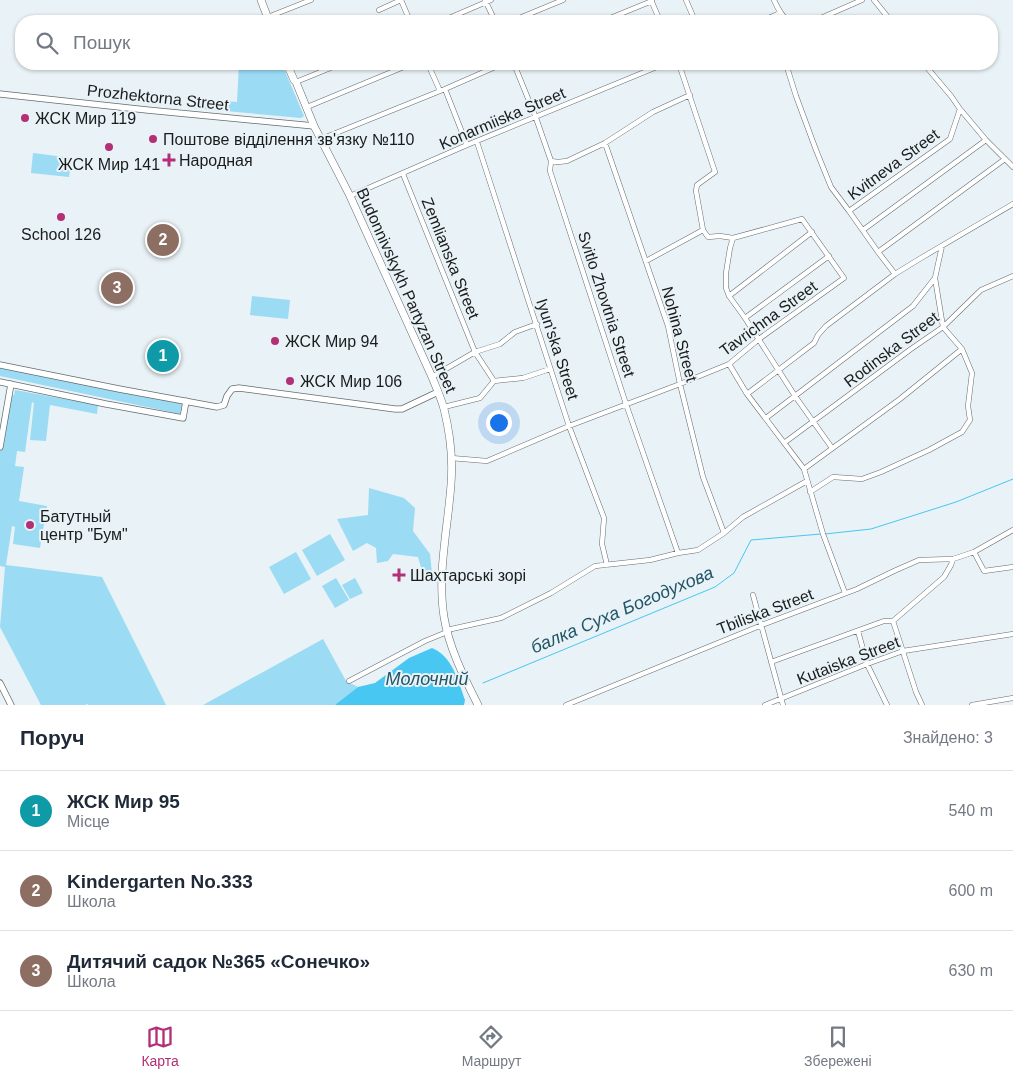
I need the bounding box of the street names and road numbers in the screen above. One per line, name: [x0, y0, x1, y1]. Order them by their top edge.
street label: Prozhektorna Street: [86, 82, 230, 113]
street label: Konarmiiska Street: [437, 84, 568, 153]
street label: Kvitneva Street: [844, 125, 943, 203]
street label: Budonnivskykh Partyzan Street: [354, 185, 460, 396]
street label: Zemlianska Street: [419, 195, 483, 322]
street label: Svitlo Zhovtnia Street: [575, 229, 638, 380]
street label: Tavrichna Street: [717, 277, 821, 359]
street label: Nohina Street: [659, 285, 701, 384]
street label: Iyun'ska Street: [533, 296, 582, 402]
street label: Rodinska Street: [841, 308, 942, 390]
street label: Tbiliska Street: [715, 585, 816, 638]
street label: Kutaiska Street: [794, 633, 902, 688]

